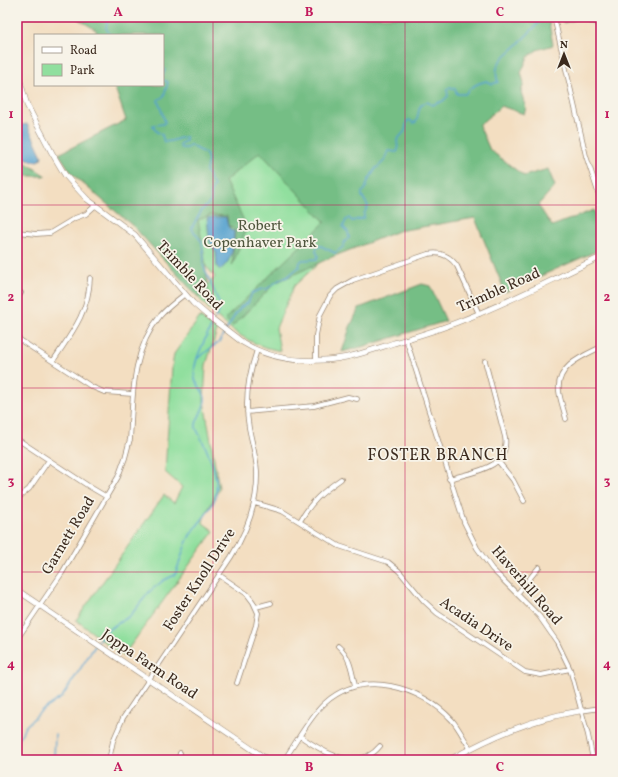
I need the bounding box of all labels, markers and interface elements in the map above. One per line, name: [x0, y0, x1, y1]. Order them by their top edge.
text: A: [113, 4, 123, 22]
text: B: [305, 4, 314, 22]
text: C: [496, 4, 504, 22]
legend: [34, 34, 164, 86]
north arrow: [544, 34, 584, 74]
text: N: [560, 38, 568, 53]
text: Road: [70, 43, 97, 59]
text: Park: [70, 63, 95, 79]
text: 1: [8, 106, 14, 124]
text: 1: [604, 106, 610, 124]
park label: Robert Copenhaver Park: [203, 216, 317, 254]
street label: Trimble Road: [151, 236, 227, 316]
street label: Trimble Road: [454, 263, 544, 319]
text: 2: [8, 289, 15, 307]
text: 2: [604, 289, 611, 307]
district label: FOSTER BRANCH: [367, 445, 509, 467]
text: 3: [8, 473, 15, 491]
text: 3: [604, 473, 611, 491]
street label: Garnett Road: [37, 493, 101, 579]
street label: Foster Knoll Drive: [159, 524, 241, 636]
street label: Haverhill Road: [486, 542, 566, 630]
street label: Acadia Drive: [435, 593, 517, 657]
street label: Joppa Farm Road: [97, 625, 201, 705]
text: 4: [7, 656, 15, 674]
text: 4: [603, 656, 611, 674]
text: A: [113, 759, 123, 777]
text: B: [305, 759, 314, 777]
text: C: [496, 759, 504, 777]

